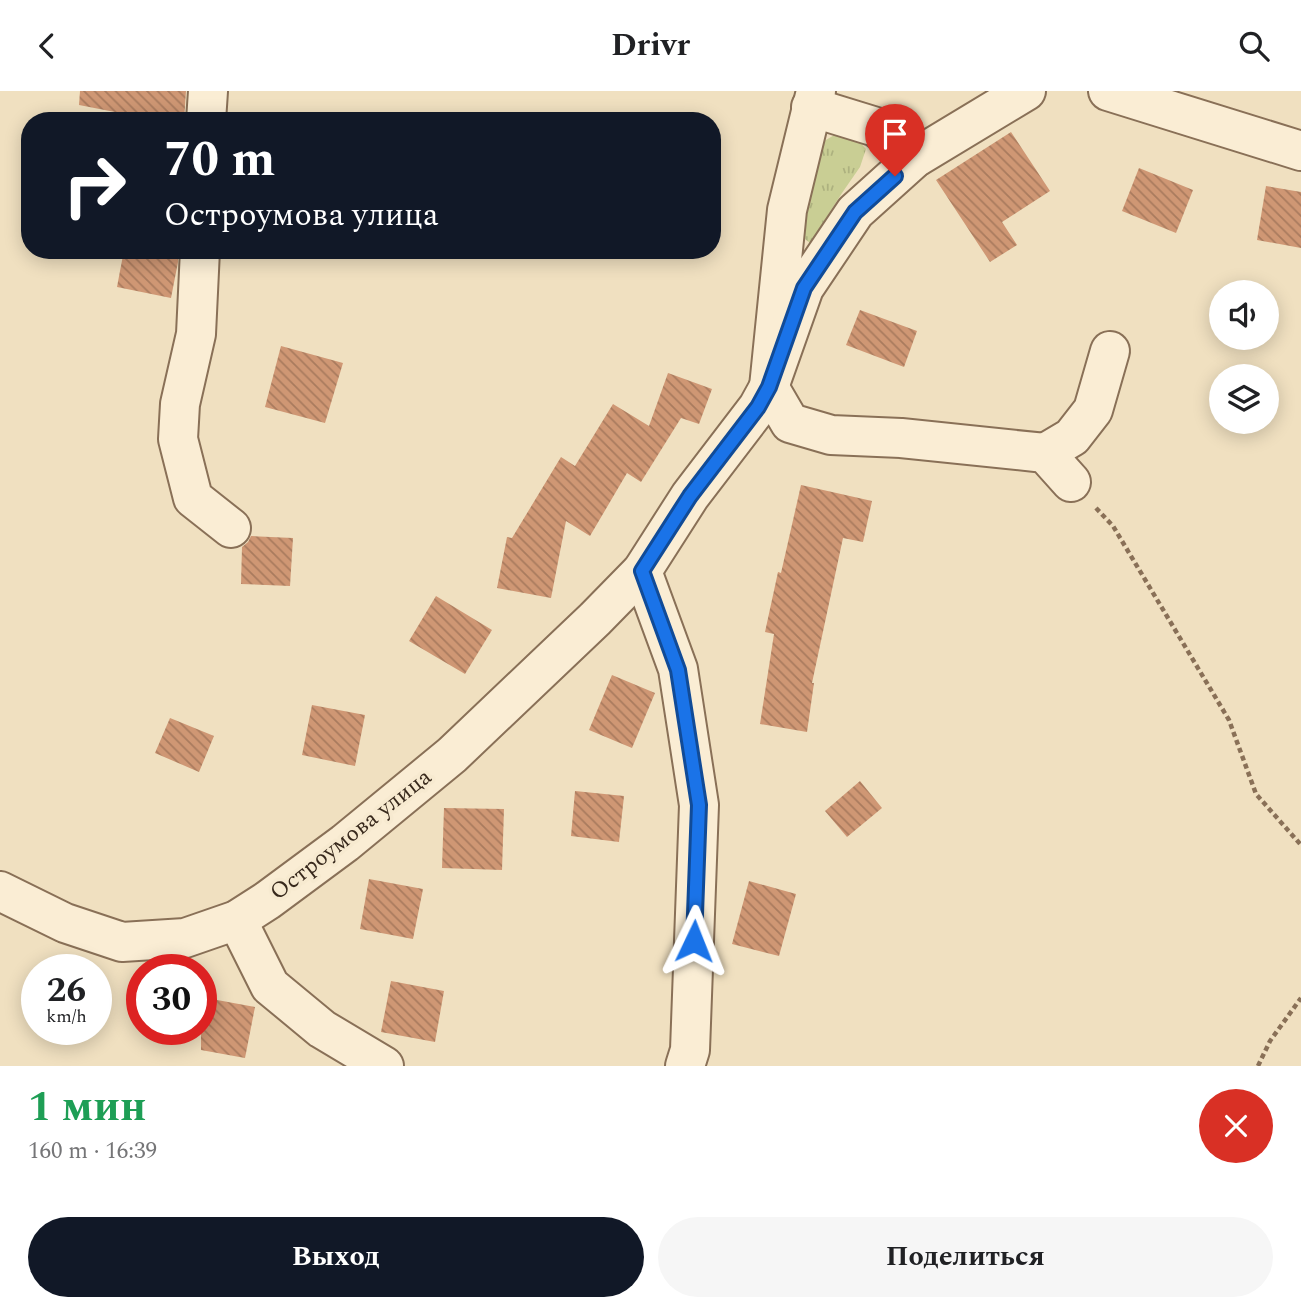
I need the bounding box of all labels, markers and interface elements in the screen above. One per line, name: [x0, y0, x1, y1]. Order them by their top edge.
text: Drivr: [611, 21, 690, 70]
icon: back: [28, 27, 66, 65]
icon: search: [1235, 27, 1273, 65]
pin: [865, 104, 925, 176]
icon: arrive: [876, 115, 914, 153]
text: 70 m: [164, 123, 275, 198]
icon: right: [49, 140, 140, 231]
text: Остроумова улица: [164, 191, 439, 240]
map controls: [1209, 280, 1279, 434]
button: sound: [1209, 280, 1279, 350]
button: layers: [1209, 364, 1279, 434]
street label: Остроумова улица: [262, 760, 440, 910]
position arrow: [657, 904, 731, 978]
speed limit sign: 30: [126, 954, 217, 1045]
text: 26: [47, 964, 86, 1017]
text: km/h: [46, 1003, 87, 1030]
text: 1 мин: [28, 1076, 146, 1139]
button: close: [1199, 1089, 1273, 1163]
text: 160 m · 16:39: [28, 1134, 157, 1169]
button: Выход: [28, 1217, 644, 1297]
button: Поделиться: [658, 1217, 1273, 1297]

